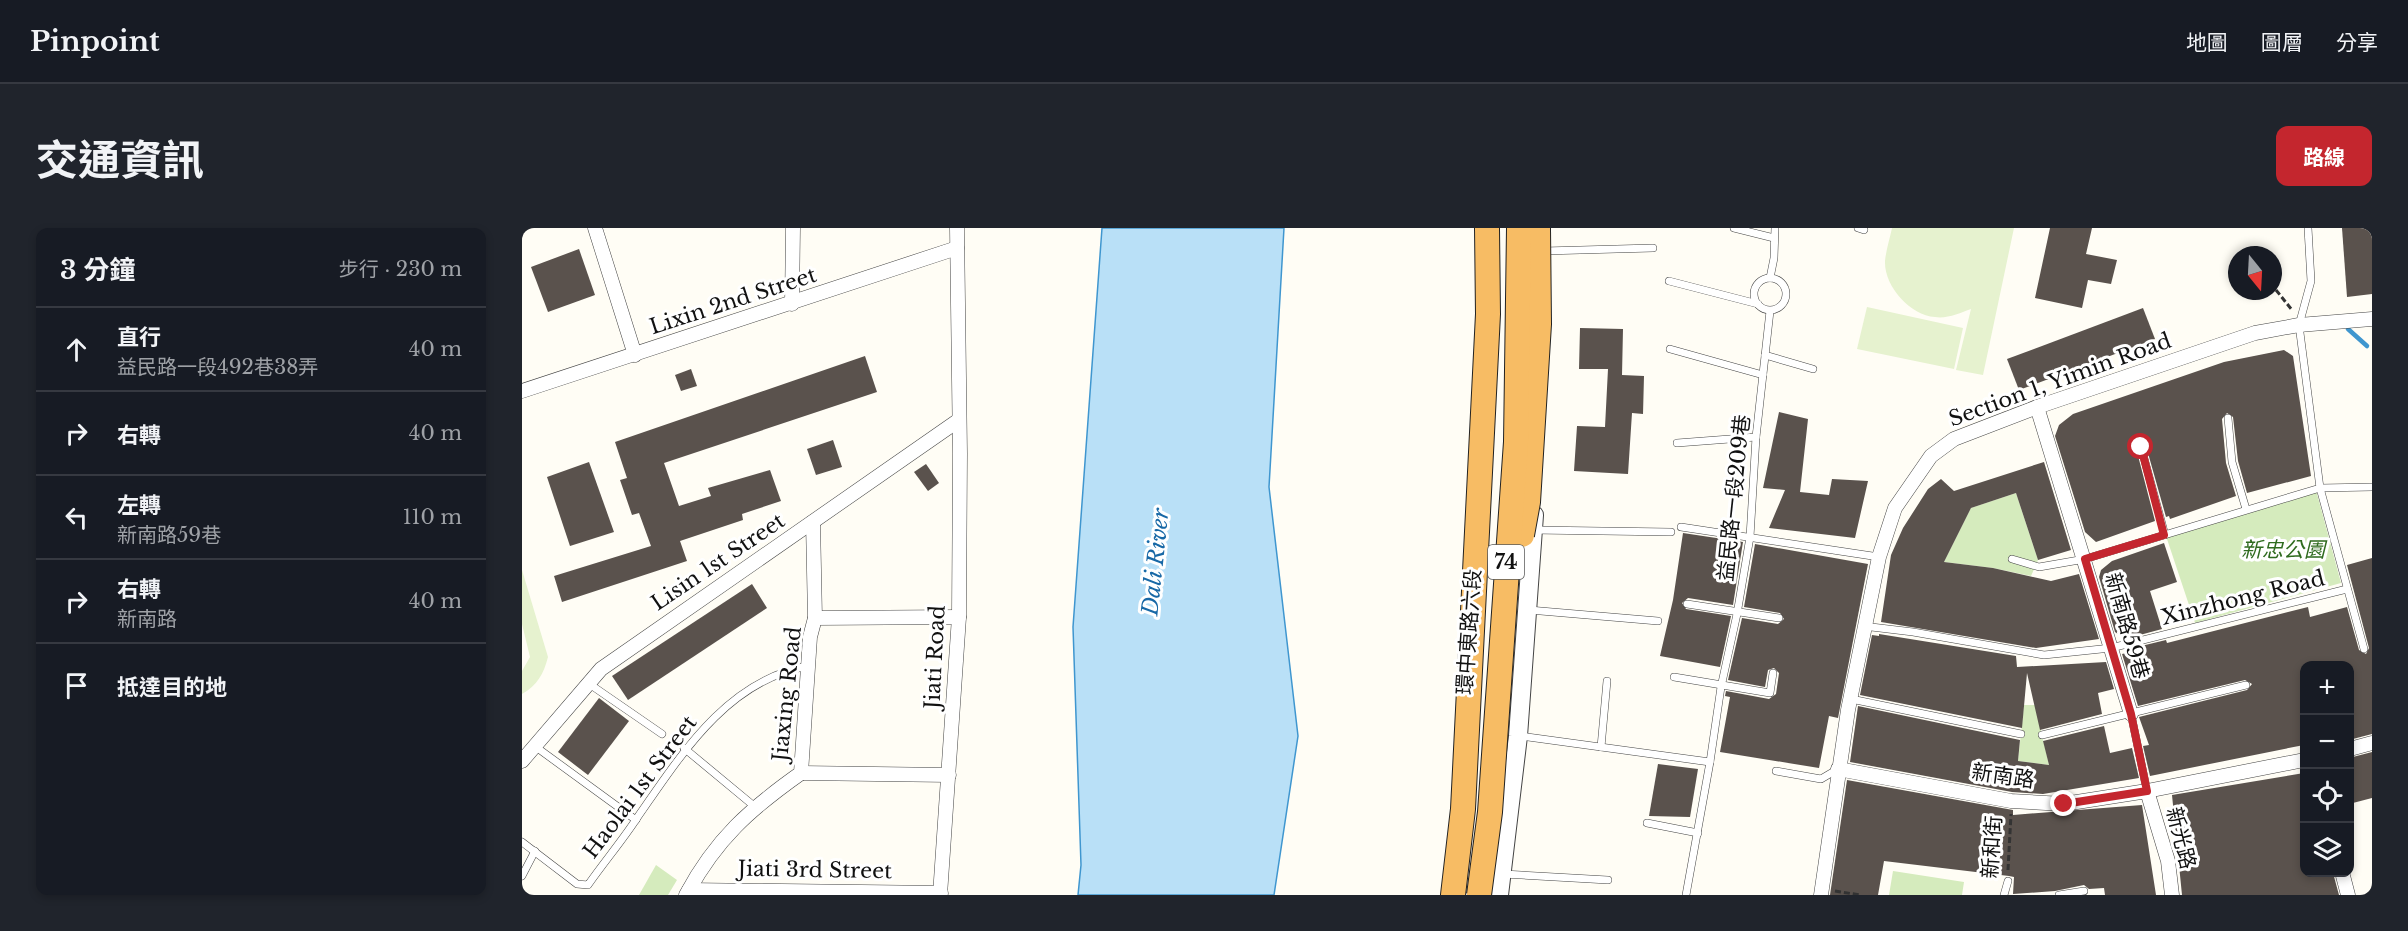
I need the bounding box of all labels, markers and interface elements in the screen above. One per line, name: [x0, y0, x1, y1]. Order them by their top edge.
text: Pinpoint: [30, 24, 160, 59]
text: 地圖: [2186, 30, 2228, 56]
text: 圖層: [2261, 30, 2303, 56]
text: 分享: [2336, 30, 2378, 56]
button: 路線: [2276, 126, 2372, 186]
text: 交通資訊: [36, 134, 204, 186]
north arrow: [2228, 246, 2282, 300]
text: 3 分鐘: [60, 254, 135, 286]
text: 步行 · 230 m: [339, 257, 462, 281]
street label: Lixin 2nd Street: [646, 262, 820, 340]
text: 直行: [117, 324, 161, 351]
street label: Section 1, Yimin Road: [1945, 328, 2175, 432]
icon: ahead: [60, 333, 93, 366]
text: 40 m: [409, 337, 462, 361]
text: 益民路一段492巷38弄: [117, 355, 318, 379]
street label: 益民路一段209巷: [1712, 413, 1756, 583]
icon: right: [60, 417, 93, 450]
text: 40 m: [409, 421, 462, 445]
text: 右轉: [117, 422, 161, 449]
route start: [2127, 433, 2153, 459]
text: 左轉: [117, 492, 161, 519]
icon: left: [60, 501, 93, 534]
text: 110 m: [403, 505, 462, 529]
water label: Dali River: [1136, 506, 1175, 618]
street label: Lisin 1st Street: [646, 508, 790, 616]
text: 新南路59巷: [117, 523, 221, 547]
park label: 新忠公園: [2241, 537, 2328, 563]
road number: 74: [1488, 545, 1524, 579]
street label: Xinzhong Road: [2159, 565, 2327, 631]
street label: 環中東路六段: [1452, 568, 1486, 696]
street label: 新南路59巷: [2099, 570, 2155, 682]
text: 右轉: [117, 576, 161, 603]
icon: right: [60, 585, 93, 618]
text: 40 m: [409, 589, 462, 613]
street label: Jiati Road: [919, 604, 951, 713]
text: 新南路: [117, 607, 177, 631]
street label: Jiaxing Road: [767, 625, 807, 766]
map controls: [2300, 661, 2354, 877]
button: +: [2300, 661, 2354, 715]
icon: arrive: [60, 669, 93, 702]
text: 抵達目的地: [117, 674, 227, 701]
street label: Haolai 1st Street: [578, 710, 702, 864]
button: −: [2300, 715, 2354, 769]
street label: 新南路: [1970, 759, 2036, 793]
button: locate: [2300, 769, 2354, 823]
route end: [2050, 790, 2076, 816]
street label: 新光路: [2161, 804, 2201, 872]
street label: 新和街: [1977, 815, 2007, 879]
button: layers: [2300, 823, 2354, 877]
street label: Jiati 3rd Street: [735, 856, 892, 884]

